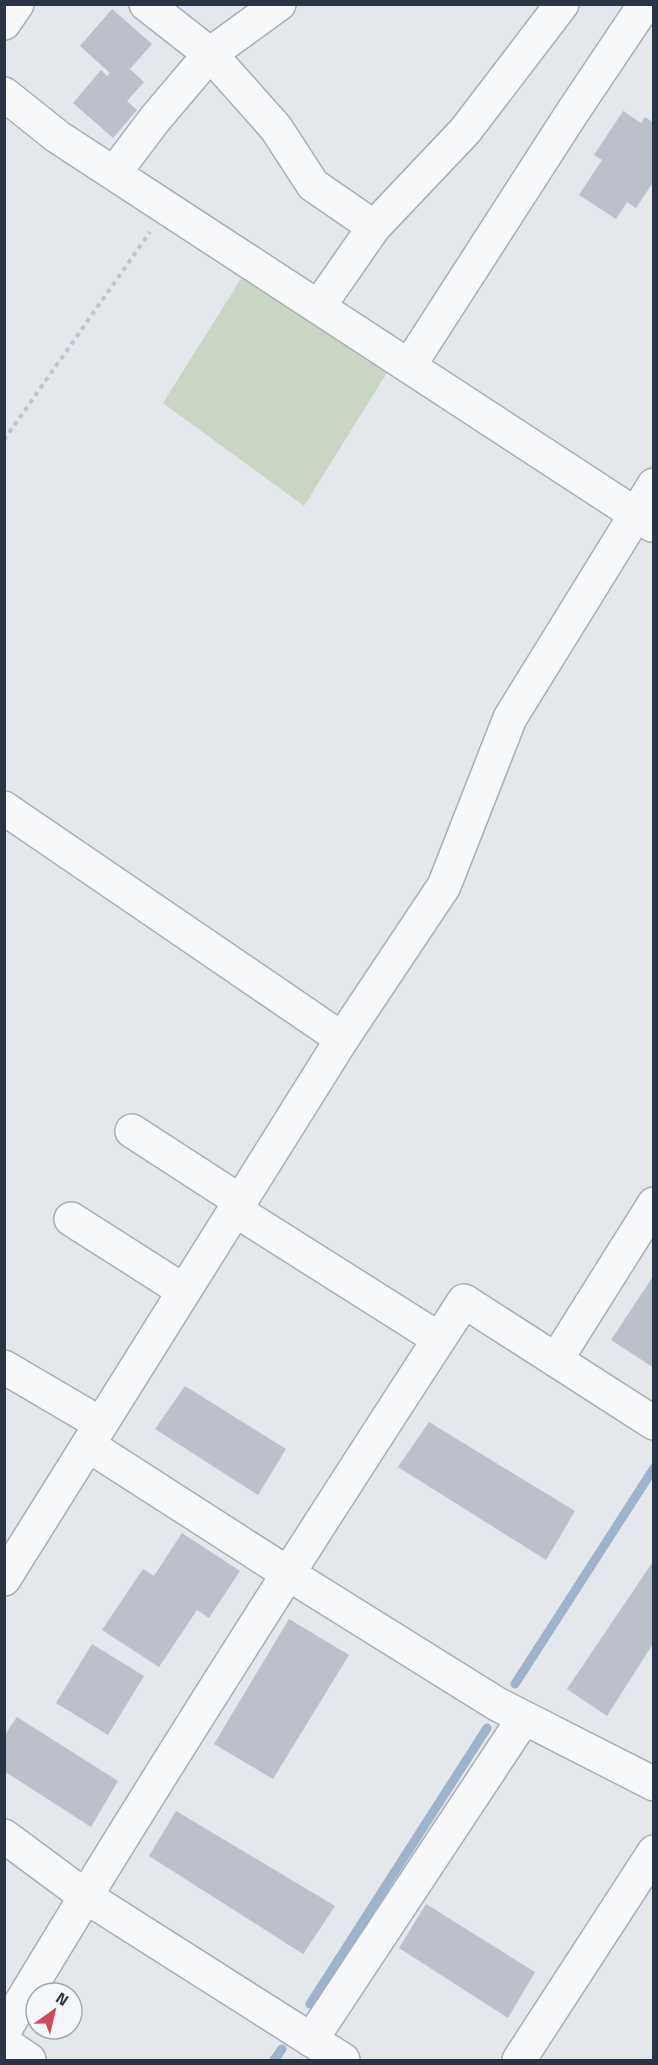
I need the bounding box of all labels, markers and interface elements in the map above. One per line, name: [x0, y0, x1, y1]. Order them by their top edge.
north arrow: [24, 1981, 84, 2041]
text: N: [51, 1986, 74, 2012]

